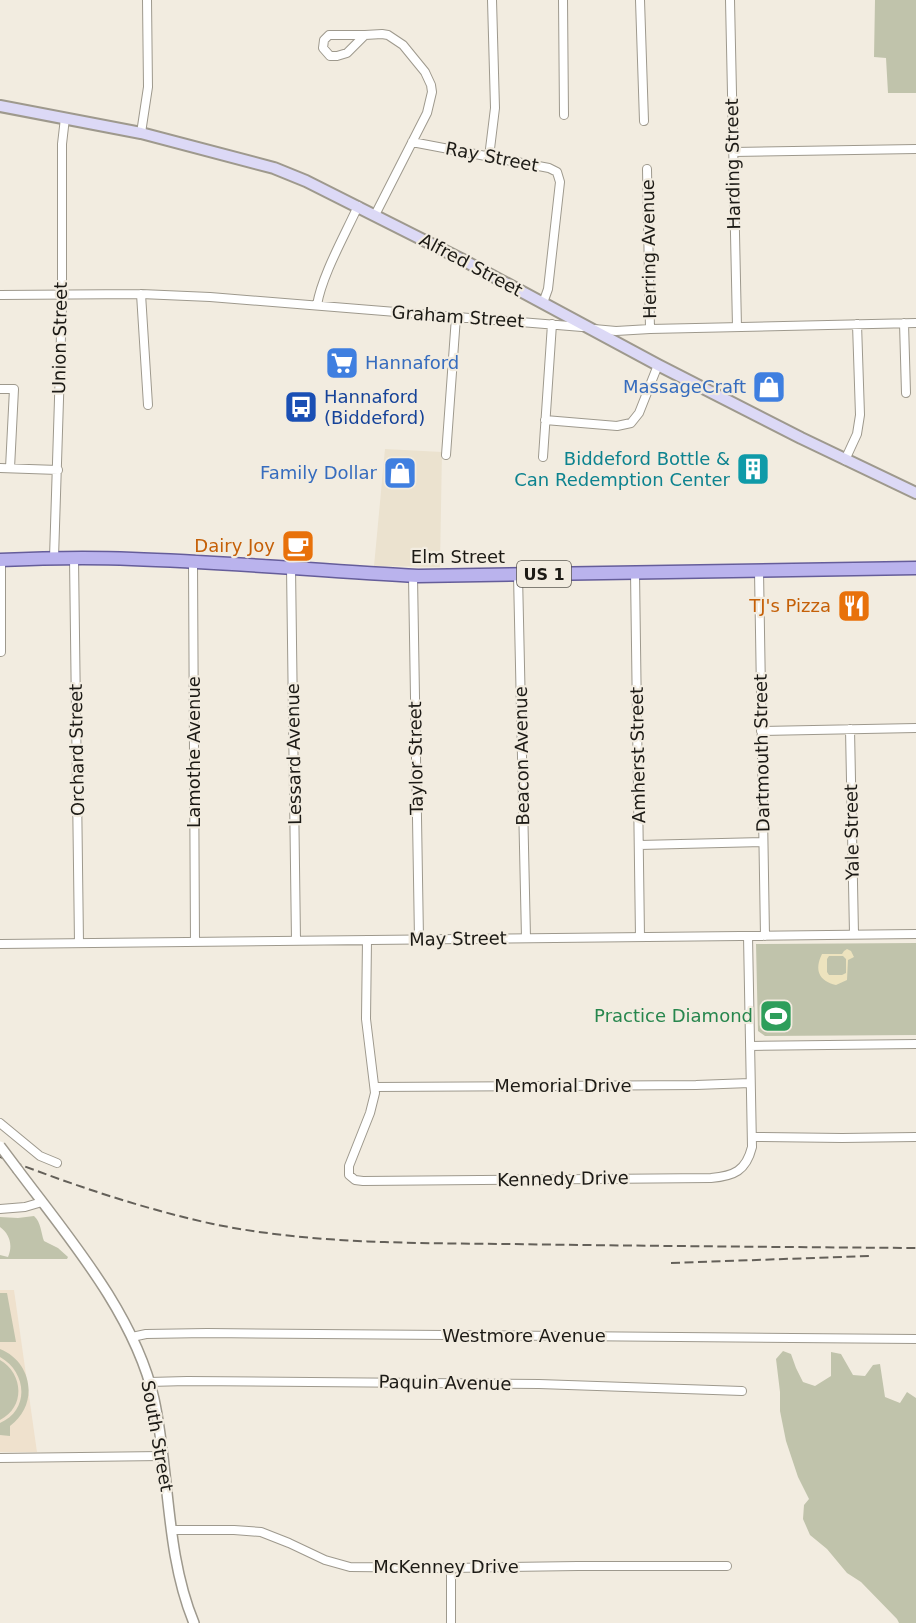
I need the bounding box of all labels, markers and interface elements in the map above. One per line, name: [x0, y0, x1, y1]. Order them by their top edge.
street label: Harding Street: [721, 98, 744, 230]
street label: Ray Street: [444, 137, 540, 176]
street label: Herring Avenue: [637, 179, 660, 319]
street label: Alfred Street: [416, 229, 526, 300]
street label: Union Street: [48, 282, 71, 394]
street label: Graham Street: [391, 301, 525, 332]
supermarket icon: Hannaford: [324, 345, 360, 381]
place label: Hannaford: [365, 352, 459, 373]
shop icon: MassageCraft: [751, 369, 787, 405]
place label: MassageCraft: [623, 376, 746, 397]
place label: Hannaford (Biddeford): [324, 386, 425, 428]
bus stop icon: Hannaford (Biddeford): [283, 389, 319, 425]
place label: Biddeford Bottle & Can Redemption Center: [514, 448, 731, 490]
building icon: Biddeford Bottle & Can Redemption Center: [735, 451, 771, 487]
shop icon: Family Dollar: [382, 455, 418, 491]
place label: Family Dollar: [260, 462, 378, 483]
cafe icon: Dairy Joy: [280, 528, 316, 564]
place label: Dairy Joy: [194, 535, 275, 556]
street label: Elm Street: [411, 546, 505, 567]
road number: US 1: [517, 561, 571, 587]
restaurant icon: TJ's Pizza: [836, 588, 872, 624]
place label: TJ's Pizza: [748, 595, 831, 616]
street label: Dartmouth Street: [750, 674, 773, 832]
street label: Lamothe Avenue: [183, 676, 204, 828]
street label: Lessard Avenue: [282, 683, 305, 825]
street label: Orchard Street: [65, 684, 88, 816]
street label: Beacon Avenue: [510, 686, 533, 826]
street label: Amherst Street: [626, 687, 649, 823]
street label: Taylor Street: [404, 701, 427, 816]
street label: Yale Street: [840, 784, 863, 881]
street label: May Street: [409, 927, 507, 950]
sports icon: Practice Diamond: [758, 998, 794, 1034]
place label: Practice Diamond: [594, 1005, 753, 1026]
street label: Memorial Drive: [494, 1075, 632, 1096]
street label: Kennedy Drive: [497, 1167, 629, 1190]
street label: Westmore Avenue: [442, 1325, 606, 1346]
street label: Paquin Avenue: [378, 1371, 512, 1394]
street label: South Street: [137, 1379, 178, 1493]
street label: McKenney Drive: [373, 1556, 519, 1577]

